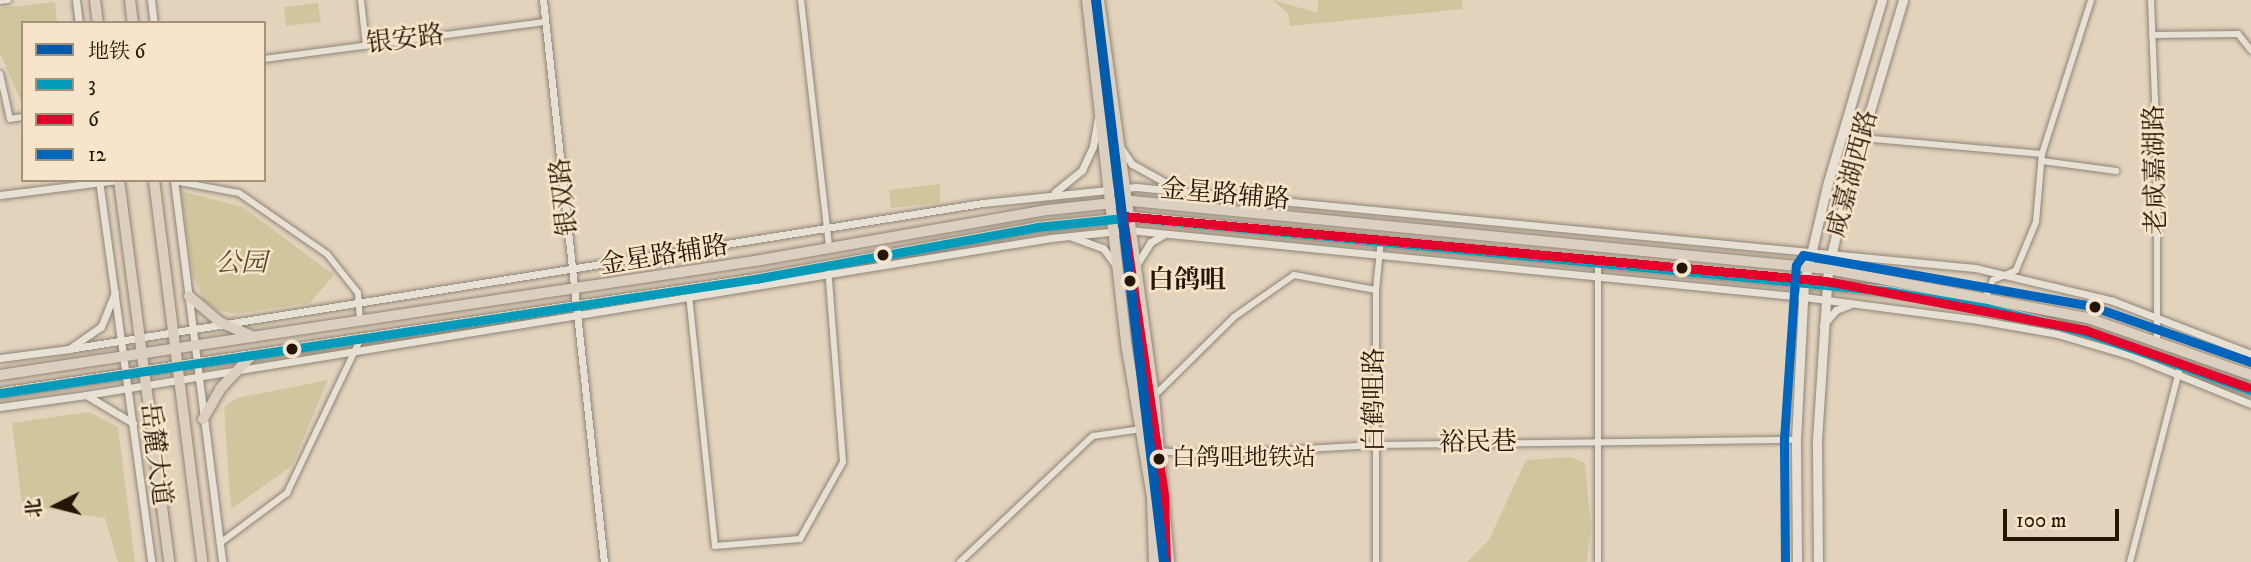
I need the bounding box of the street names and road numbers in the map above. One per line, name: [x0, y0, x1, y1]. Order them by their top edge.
street label: 银安路: [364, 20, 446, 60]
street label: 老咸嘉湖路: [2139, 105, 2173, 235]
street label: 咸嘉湖西路: [1821, 107, 1885, 241]
street label: 银双路: [545, 157, 585, 237]
street label: 金星路辅路: [1159, 174, 1291, 216]
street label: 金星路辅路: [597, 230, 731, 282]
street label: 白鹤咀路: [1359, 348, 1391, 452]
street label: 岳麓大道: [133, 400, 177, 508]
street label: 裕民巷: [1439, 427, 1517, 459]

